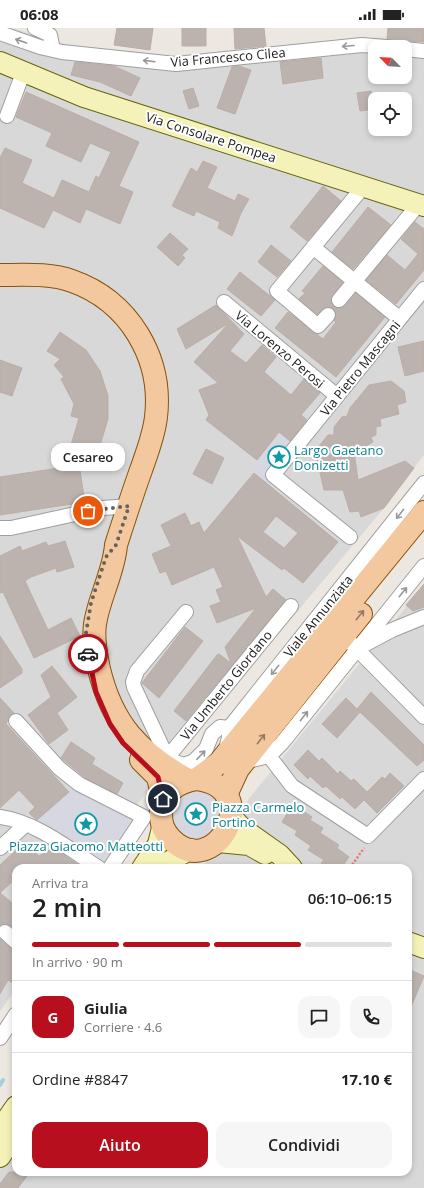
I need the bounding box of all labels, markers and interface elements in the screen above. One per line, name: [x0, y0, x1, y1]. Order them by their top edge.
text: 06:08: [20, 4, 59, 24]
one-way arrow: [15, 37, 28, 44]
north arrow: [368, 40, 412, 84]
map controls: [368, 40, 412, 136]
one-way arrow: [342, 42, 355, 50]
street label: Via Francesco Cilea: [170, 43, 286, 71]
one-way arrow: [143, 57, 156, 65]
button: locate: [368, 92, 412, 136]
street label: Via Consolare Pompea: [143, 107, 279, 167]
street label: Via Lorenzo Perosi: [231, 306, 329, 392]
street label: Via Pietro Mascagni: [316, 316, 404, 420]
place label: Largo Gaetano Donizetti: [294, 441, 383, 474]
callout: Cesareo: [51, 443, 125, 471]
place icon: Largo Gaetano Donizetti: [266, 444, 292, 470]
text: Cesareo: [63, 448, 113, 466]
pin: [71, 494, 105, 528]
icon: bag: [77, 500, 99, 522]
one-way arrow: [395, 508, 404, 519]
street label: Viale Annunziata: [279, 571, 357, 661]
one-way arrow: [399, 587, 408, 598]
one-way arrow: [355, 610, 364, 621]
street label: Via Umberto Giordano: [176, 626, 276, 744]
courier: [68, 634, 108, 674]
icon: car: [77, 643, 99, 665]
one-way arrow: [271, 664, 279, 675]
one-way arrow: [300, 710, 309, 721]
one-way arrow: [257, 733, 266, 744]
one-way arrow: [196, 750, 206, 760]
pin: [146, 782, 180, 816]
icon: home: [152, 788, 174, 810]
place label: Piazza Carmelo Fortino: [212, 798, 304, 831]
place icon: Piazza Carmelo Fortino: [183, 801, 209, 827]
place icon: Piazza Giacomo Matteotti: [73, 811, 99, 837]
place label: Piazza Giacomo Matteotti: [9, 837, 163, 855]
text: Arriva tra: [32, 874, 88, 892]
text: 06:10–06:15: [308, 888, 392, 908]
text: 2 min: [32, 889, 102, 925]
text: In arrivo · 90 m: [32, 953, 123, 971]
button: chat: [298, 996, 340, 1038]
button: phone: [350, 996, 392, 1038]
text: Giulia: [84, 998, 128, 1018]
text: G: [48, 1007, 58, 1027]
text: Corriere · 4.6: [84, 1018, 162, 1036]
text: Ordine #8847: [32, 1069, 128, 1089]
text: 17.10 €: [341, 1069, 392, 1089]
button: Aiuto: [32, 1122, 208, 1168]
button: Condividi: [216, 1122, 392, 1168]

